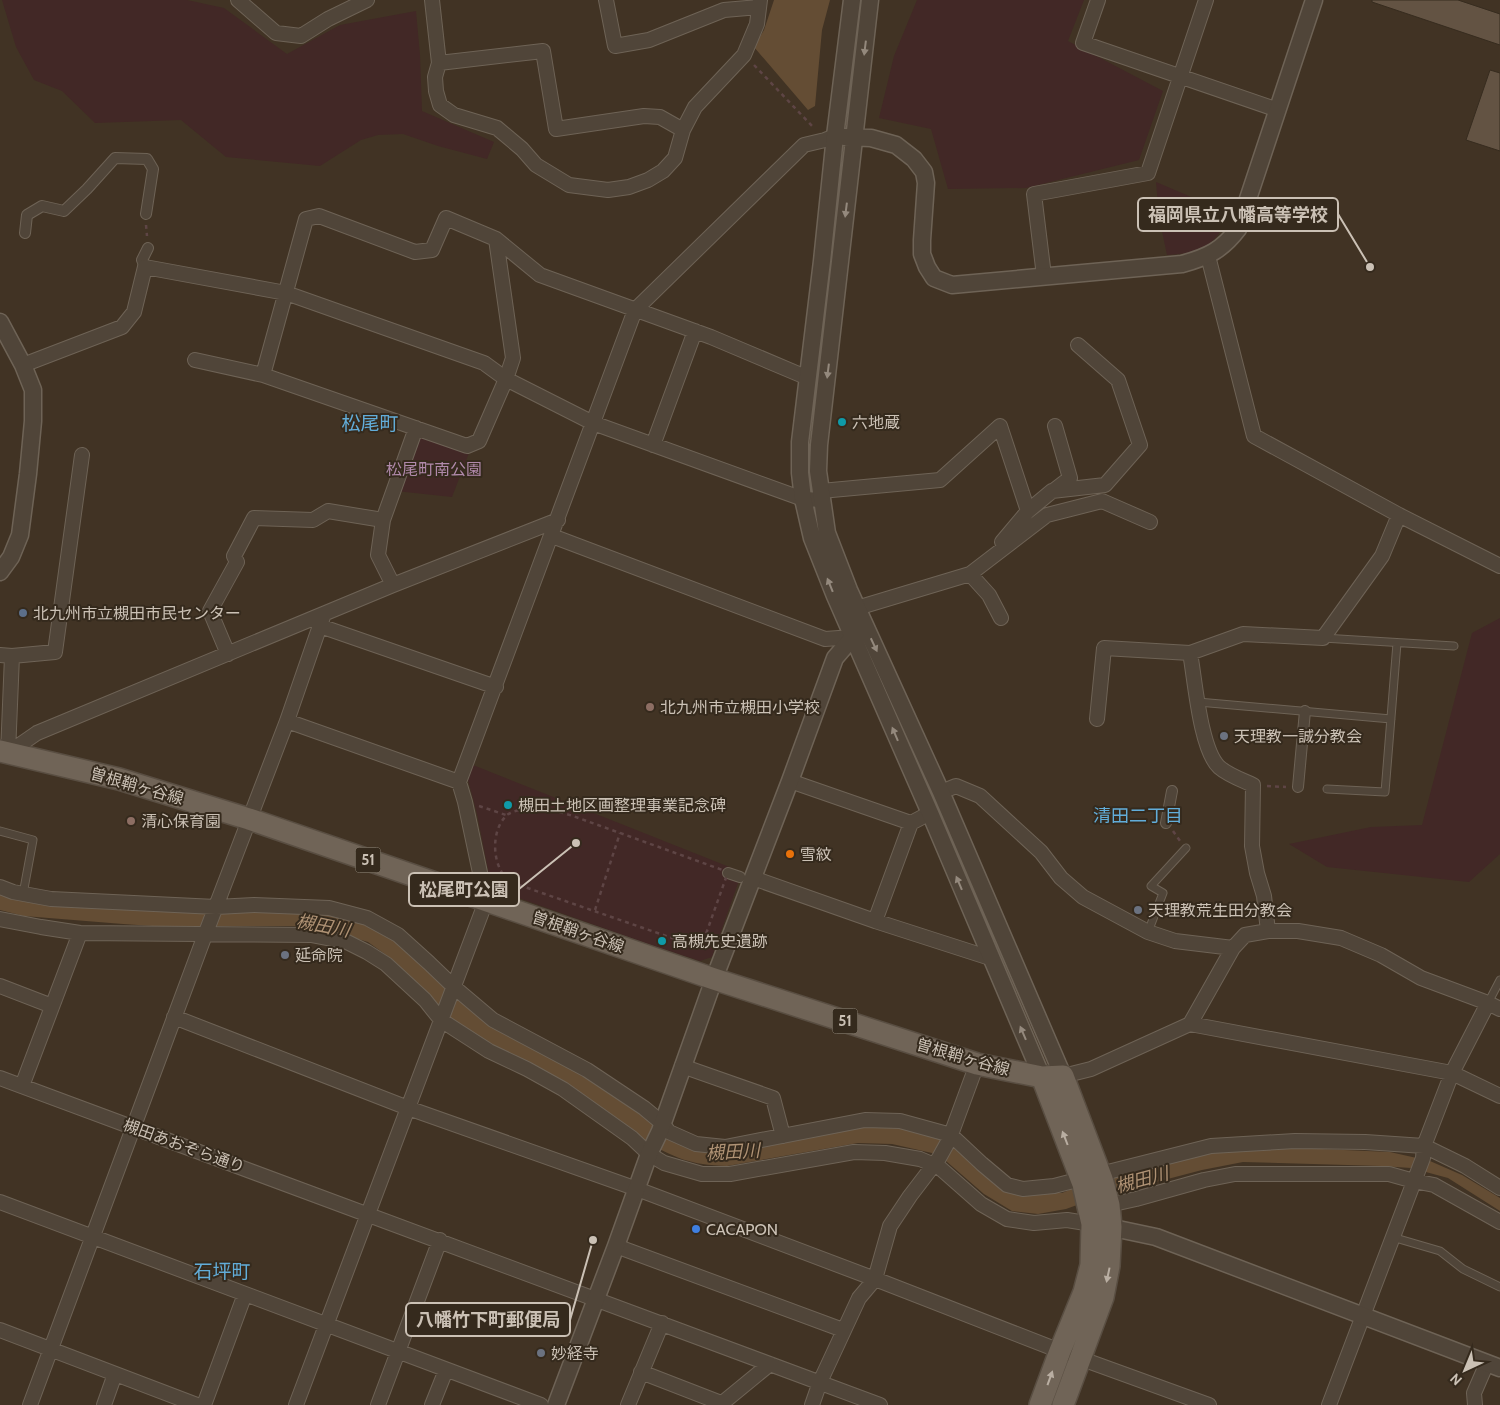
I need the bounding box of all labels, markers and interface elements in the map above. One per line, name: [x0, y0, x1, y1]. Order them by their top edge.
one-way arrow: [861, 41, 869, 57]
callout: 福岡県立八幡高等学校: [1138, 198, 1338, 231]
one-way arrow: [842, 202, 850, 218]
text: 福岡県立八幡高等学校: [1148, 204, 1328, 226]
one-way arrow: [824, 364, 832, 380]
district label: 松尾町: [341, 412, 399, 435]
place label: 六地蔵: [852, 413, 900, 432]
marker: 六地蔵: [836, 416, 848, 428]
park label: 松尾町南公園: [386, 460, 482, 479]
one-way arrow: [826, 578, 834, 592]
place label: 北九州市立槻田市民センター: [33, 604, 241, 623]
marker: 北九州市立槻田市民センター: [17, 607, 29, 619]
one-way arrow: [871, 638, 879, 652]
place label: 北九州市立槻田小学校: [660, 698, 820, 717]
marker: 北九州市立槻田小学校: [644, 701, 656, 713]
one-way arrow: [891, 727, 899, 741]
place label: 天理教一誠分教会: [1234, 727, 1362, 746]
marker: 天理教一誠分教会: [1218, 730, 1230, 742]
street label: 曽根鞘ヶ谷線: [88, 764, 186, 808]
place label: 槻田土地区画整理事業記念碑: [518, 796, 726, 815]
marker: 槻田土地区画整理事業記念碑: [502, 799, 514, 811]
district label: 清田二丁目: [1093, 805, 1183, 827]
place label: 清心保育園: [141, 812, 221, 831]
marker: 清心保育園: [125, 815, 137, 827]
place label: 雪紋: [800, 845, 832, 864]
road number: 51: [356, 848, 380, 872]
marker: 雪紋: [784, 848, 796, 860]
callout: 松尾町公園: [409, 873, 519, 906]
one-way arrow: [955, 875, 963, 890]
text: 松尾町公園: [419, 879, 509, 901]
place label: 天理教荒生田分教会: [1148, 901, 1292, 920]
marker: 天理教荒生田分教会: [1132, 904, 1144, 916]
street label: 曽根鞘ヶ谷線: [530, 907, 626, 957]
water label: 槻田川: [294, 910, 354, 942]
place label: 高槻先史遺跡: [672, 932, 768, 951]
marker: 高槻先史遺跡: [656, 935, 668, 947]
place label: 延命院: [295, 946, 343, 965]
marker: 延命院: [279, 949, 291, 961]
road number: 51: [832, 1008, 858, 1034]
one-way arrow: [1018, 1026, 1026, 1040]
street label: 曽根鞘ヶ谷線: [914, 1035, 1012, 1079]
street label: 槻田あおぞら通り: [121, 1115, 247, 1177]
one-way arrow: [1061, 1130, 1069, 1145]
water label: 槻田川: [705, 1139, 763, 1164]
water label: 槻田川: [1113, 1162, 1173, 1198]
place label: CACAPON: [706, 1220, 778, 1239]
marker: CACAPON: [690, 1223, 702, 1235]
district label: 石坪町: [193, 1260, 251, 1283]
one-way arrow: [1103, 1268, 1111, 1284]
callout: 八幡竹下町郵便局: [406, 1303, 570, 1336]
text: 八幡竹下町郵便局: [416, 1309, 560, 1331]
place label: 妙経寺: [551, 1344, 599, 1363]
north arrow: [1440, 1345, 1490, 1395]
marker: 妙経寺: [535, 1347, 547, 1359]
text: N: [1446, 1369, 1466, 1389]
one-way arrow: [1046, 1370, 1054, 1385]

